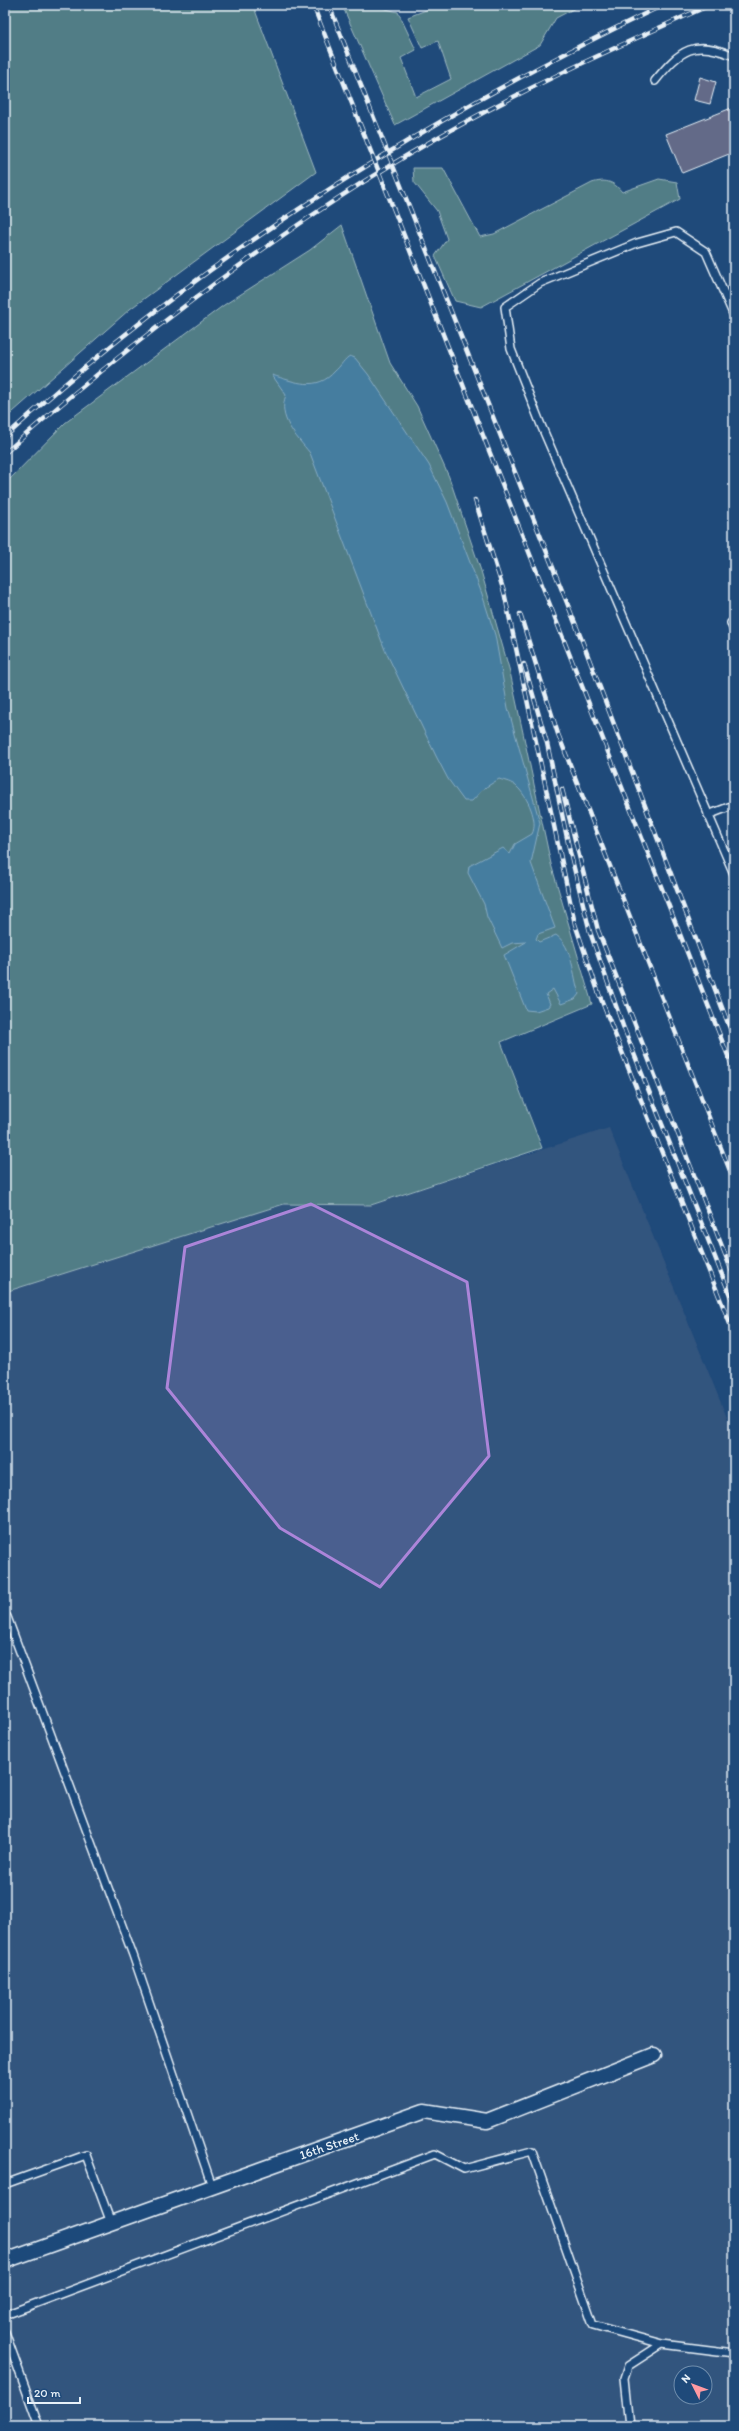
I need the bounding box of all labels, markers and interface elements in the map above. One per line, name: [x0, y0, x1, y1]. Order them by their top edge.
street label: 16th Street: [297, 2128, 361, 2163]
north arrow: [673, 2365, 713, 2405]
text: N: [679, 2372, 693, 2386]
scale bar: [28, 2379, 80, 2405]
text: 20 m: [34, 2386, 61, 2400]

